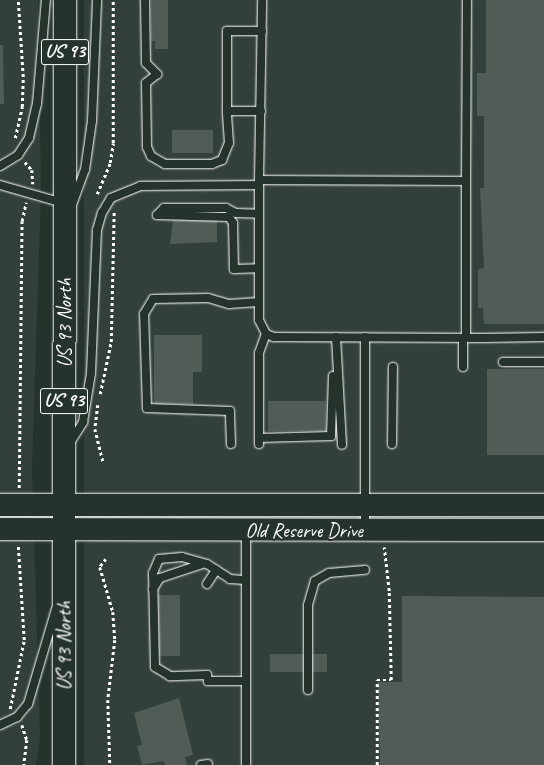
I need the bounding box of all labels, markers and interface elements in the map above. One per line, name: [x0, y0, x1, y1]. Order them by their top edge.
road number: US 93: [40, 35, 90, 69]
street label: US 93 North: [52, 279, 76, 367]
road number: US 93: [39, 384, 89, 418]
street label: Old Reserve Drive: [245, 518, 363, 542]
street label: US 93 North: [52, 602, 76, 690]

